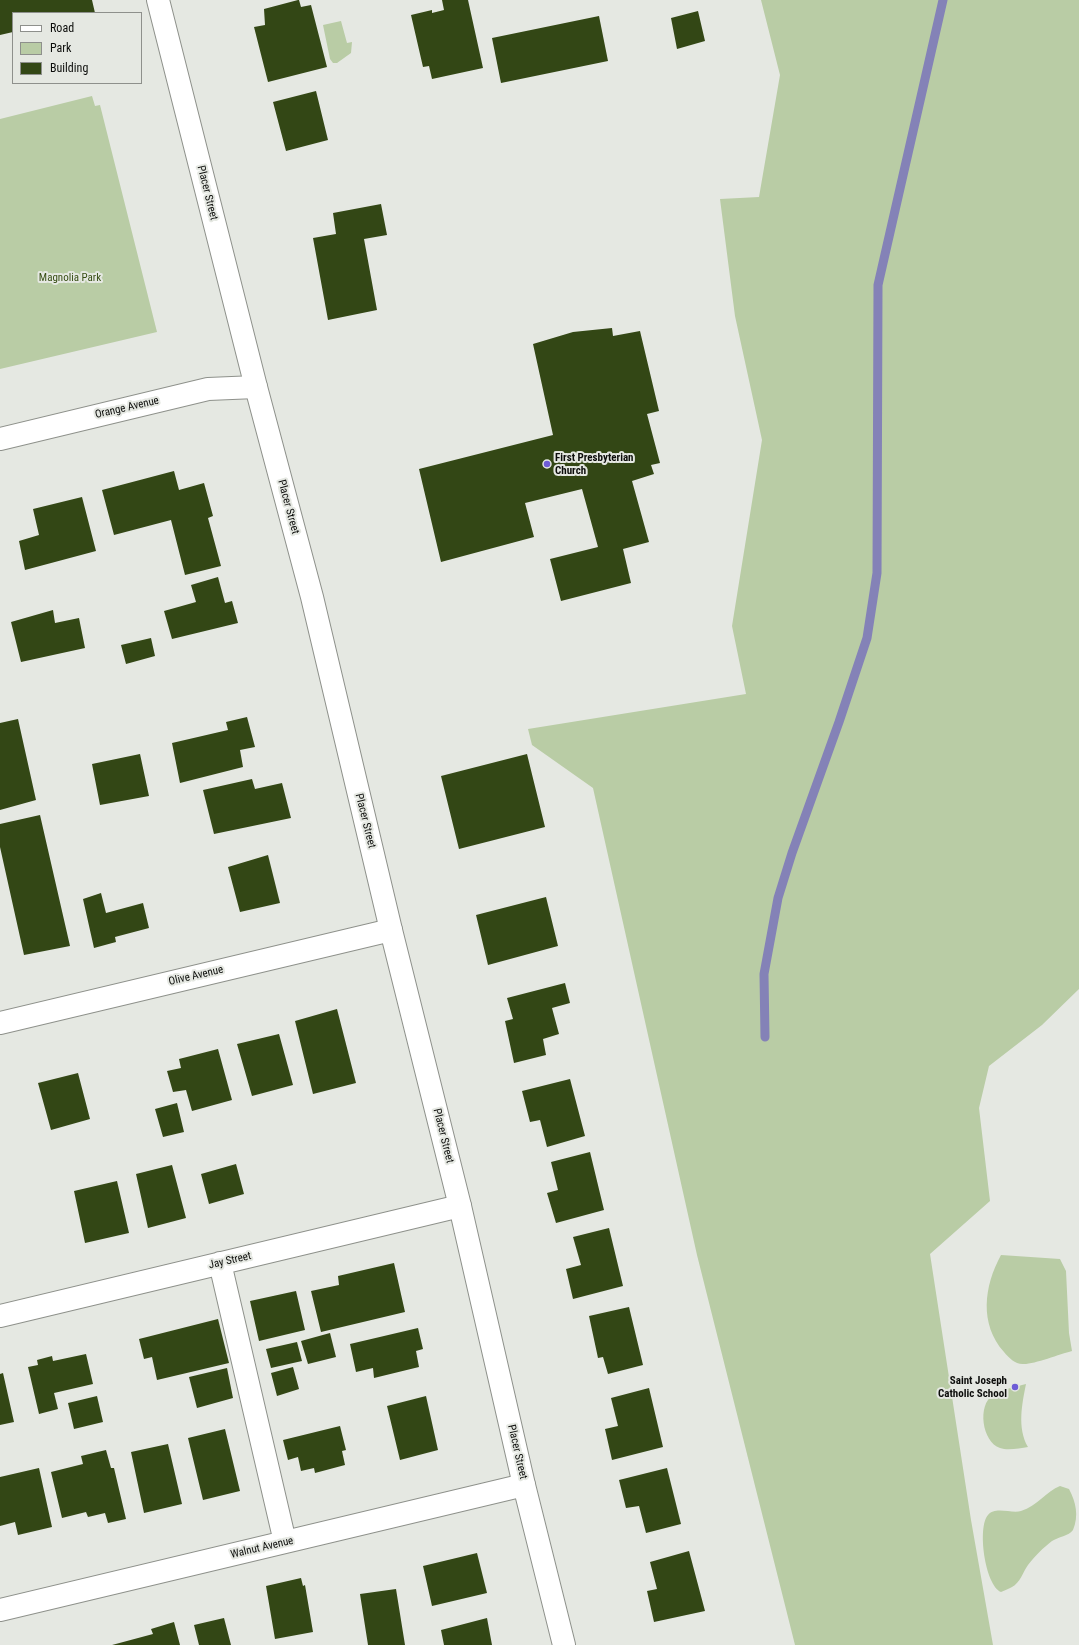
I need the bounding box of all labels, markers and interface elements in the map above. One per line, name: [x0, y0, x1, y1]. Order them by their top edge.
legend: [12, 12, 142, 84]
text: Road: [50, 21, 74, 35]
text: Park: [50, 41, 71, 55]
text: Building: [50, 61, 88, 75]
street label: Placer Street: [194, 164, 220, 222]
park label: Magnolia Park: [39, 271, 101, 285]
street label: Orange Avenue: [94, 394, 160, 422]
place label: First Presbyterian Church: [555, 451, 634, 477]
marker: First Presbyterian Church: [542, 459, 552, 469]
street label: Placer Street: [274, 478, 302, 536]
street label: Placer Street: [352, 792, 378, 850]
street label: Olive Avenue: [167, 963, 225, 989]
street label: Placer Street: [430, 1107, 456, 1165]
street label: Jay Street: [207, 1250, 253, 1272]
place label: Saint Joseph Catholic School: [938, 1374, 1007, 1400]
marker: Saint Joseph Catholic School: [1010, 1382, 1020, 1392]
street label: Placer Street: [504, 1423, 530, 1481]
street label: Walnut Avenue: [229, 1534, 295, 1562]

